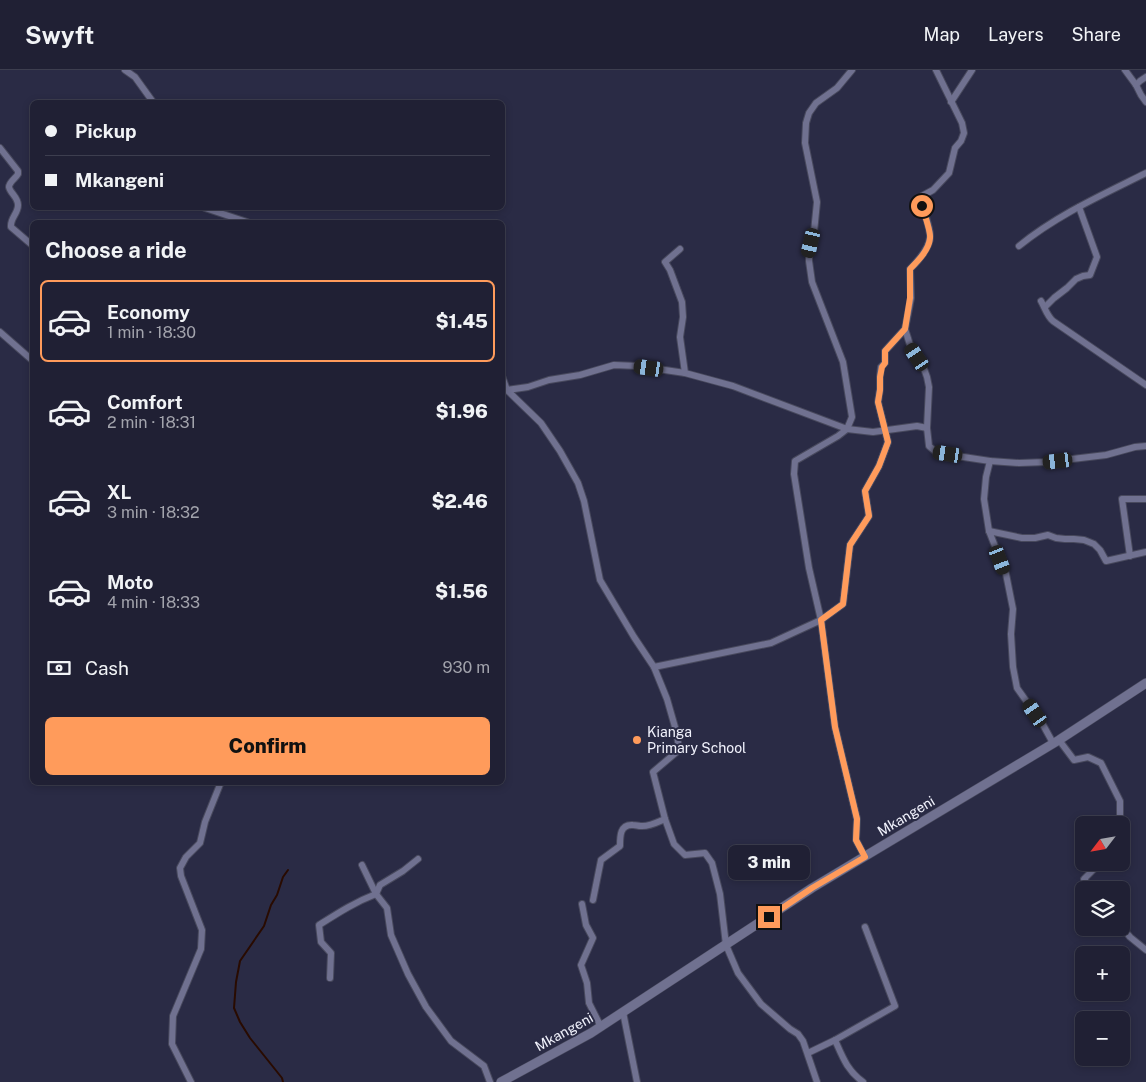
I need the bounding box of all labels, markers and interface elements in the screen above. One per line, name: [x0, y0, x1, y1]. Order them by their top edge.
text: Swyft: [25, 21, 94, 49]
text: Map: [924, 24, 960, 45]
text: Layers: [988, 24, 1044, 45]
text: Share: [1072, 24, 1121, 45]
text: Pickup: [75, 120, 137, 142]
text: Mkangeni: [75, 169, 164, 191]
route start: [911, 195, 933, 217]
car: [800, 227, 821, 259]
text: Choose a ride: [45, 237, 187, 263]
icon: car: [47, 299, 92, 344]
text: Economy: [107, 301, 190, 323]
text: $1.45: [435, 310, 488, 332]
text: 1 min · 18:30: [107, 323, 196, 342]
car: [902, 340, 931, 374]
car: [633, 358, 664, 378]
icon: car: [47, 389, 92, 434]
text: Comfort: [107, 391, 183, 413]
text: $1.96: [435, 400, 488, 422]
text: 2 min · 18:31: [107, 413, 196, 432]
car: [932, 444, 963, 464]
car: [1042, 452, 1073, 470]
icon: car: [47, 479, 92, 524]
text: XL: [107, 481, 132, 503]
text: $2.46: [431, 490, 488, 512]
text: 3 min · 18:32: [107, 503, 200, 522]
car: [987, 543, 1012, 577]
icon: car: [47, 569, 92, 614]
text: Moto: [107, 571, 153, 593]
text: $1.56: [435, 580, 488, 602]
text: 4 min · 18:33: [107, 593, 200, 612]
icon: cash: [45, 654, 73, 682]
text: Cash: [85, 657, 129, 679]
text: 930 m: [443, 658, 490, 677]
car: [1020, 696, 1049, 730]
button: Confirm: [45, 717, 490, 775]
place label: Kianga Primary School: [647, 724, 746, 756]
marker: Kianga Primary School: [631, 734, 643, 746]
street label: Mkangeni: [875, 793, 937, 839]
north arrow: [1075, 816, 1130, 871]
map controls: [1075, 816, 1130, 1066]
callout: 3 min: [728, 844, 810, 880]
text: 3 min: [748, 853, 790, 872]
button: layers: [1075, 881, 1130, 936]
route end: [758, 906, 780, 928]
button: +: [1075, 946, 1130, 1001]
street label: Mkangeni: [532, 1010, 596, 1054]
button: −: [1075, 1011, 1130, 1066]

